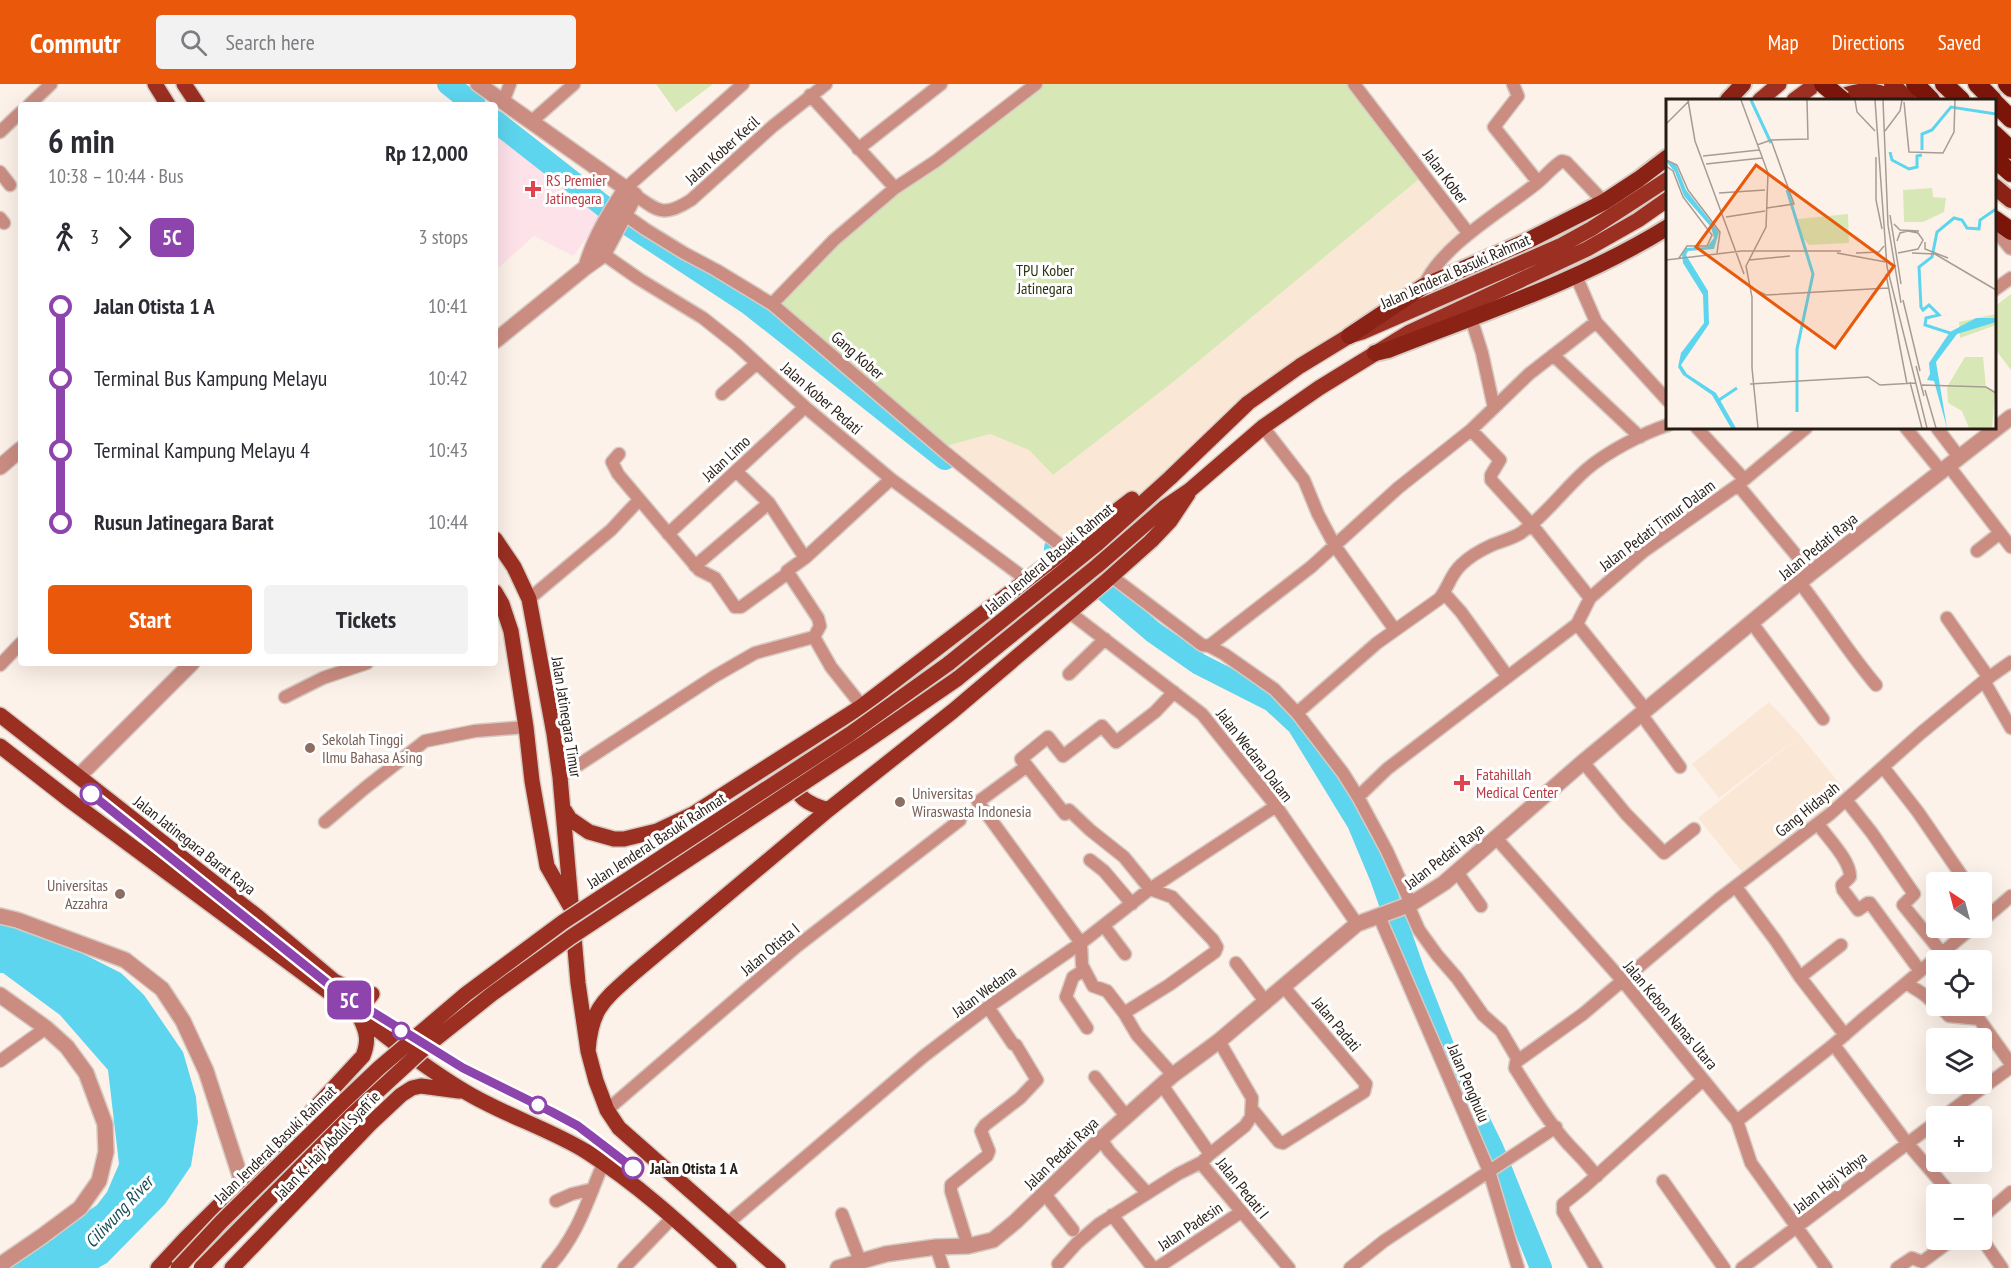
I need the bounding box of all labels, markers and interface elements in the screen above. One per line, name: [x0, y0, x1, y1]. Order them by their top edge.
search box: [156, 15, 576, 69]
text: Commutr: [30, 24, 120, 61]
icon: search: [177, 26, 210, 59]
text: Search here: [225, 28, 315, 56]
text: Map: [1768, 29, 1799, 56]
text: Directions: [1832, 29, 1905, 56]
text: Saved: [1938, 29, 1981, 56]
inset map: [1666, 99, 1996, 429]
street label: Jalan Kober Kecil: [680, 111, 763, 189]
text: 6 min: [48, 119, 115, 162]
text: Rp 12,000: [385, 139, 468, 167]
street label: Jalan Kober: [1418, 144, 1473, 208]
text: 10:38 – 10:44 · Bus: [48, 163, 183, 189]
place label: RS Premier Jatinegara: [545, 170, 607, 208]
marker: RS Premier Jatinegara: [524, 180, 542, 198]
icon: walk: [48, 221, 81, 254]
icon: forward: [108, 221, 141, 254]
text: 3: [90, 224, 99, 250]
text: 5C: [162, 224, 182, 251]
text: 3 stops: [419, 224, 468, 250]
street label: Jalan Jenderal Basuki Rahmat: [1376, 229, 1533, 313]
park label: TPU Kober Jatinegara: [1016, 260, 1075, 298]
text: Jalan Otista 1 A: [94, 292, 215, 320]
text: 10:41: [428, 293, 468, 319]
street label: Gang Kober: [827, 327, 889, 384]
street label: Jalan Kober Pedati: [777, 357, 867, 439]
text: Terminal Bus Kampung Melayu: [94, 364, 327, 392]
text: 10:42: [428, 365, 468, 391]
street label: Jalan Limo: [697, 431, 754, 486]
text: Terminal Kampung Melayu 4: [94, 436, 310, 464]
text: 10:43: [428, 437, 468, 463]
street label: Jalan Pedati Timur Dalam: [1594, 475, 1719, 576]
street label: Jalan Jenderal Basuki Rahmat: [980, 498, 1118, 618]
text: Rusun Jatinegara Barat: [94, 508, 274, 536]
street label: Jalan Pedati Raya: [1774, 508, 1861, 584]
text: 10:44: [428, 509, 468, 535]
button: Start: [48, 585, 252, 654]
button: Tickets: [264, 585, 468, 654]
street label: Jalan Jatinegara Timur: [547, 654, 587, 779]
street label: Jalan Wedana Dalam: [1212, 704, 1298, 806]
place label: Sekolah Tinggi Ilmu Bahasa Asing: [322, 729, 423, 767]
marker: Sekolah Tinggi Ilmu Bahasa Asing: [303, 741, 317, 755]
place label: Fatahillah Medical Center: [1476, 764, 1559, 802]
marker: Fatahillah Medical Center: [1453, 774, 1471, 792]
street label: Gang Hidayah: [1771, 777, 1843, 841]
unlabelled marker: [80, 783, 102, 805]
place label: Universitas Wiraswasta Indonesia: [912, 783, 1031, 821]
street label: Jalan Jenderal Basuki Rahmat: [582, 787, 730, 893]
street label: Jalan Jatinegara Barat Raya: [129, 791, 260, 899]
marker: Universitas Wiraswasta Indonesia: [893, 795, 907, 809]
street label: Jalan Pedati Raya: [1400, 819, 1488, 894]
north arrow: [1926, 872, 1992, 938]
map controls: [1926, 872, 1992, 1250]
place label: Universitas Azzahra: [47, 875, 108, 913]
marker: Universitas Azzahra: [113, 887, 127, 901]
street label: Jalan Otista I: [736, 919, 804, 980]
button: locate: [1926, 950, 1992, 1016]
street label: Jalan Kebon Nanas Utara: [1619, 956, 1722, 1074]
street label: Jalan Wedana: [947, 961, 1020, 1021]
line badge: 5C: [322, 980, 376, 1020]
text: 5C: [339, 987, 359, 1014]
street label: Jalan Padati: [1308, 992, 1366, 1055]
unlabelled marker: [392, 1022, 410, 1040]
button: layers: [1926, 1028, 1992, 1094]
street label: Jalan Penghulu: [1443, 1040, 1494, 1125]
street label: Jalan Jenderal Basuki Rahmat: [209, 1080, 340, 1208]
street label: Jalan K. Haji Abdul Syafi'ie: [269, 1086, 384, 1204]
unlabelled marker: [529, 1096, 547, 1114]
button: +: [1926, 1106, 1992, 1172]
street label: Jalan Pedati Raya: [1019, 1113, 1102, 1194]
street label: Jalan Haji Yahya: [1788, 1147, 1871, 1218]
street label: Jalan Pedati I: [1212, 1153, 1274, 1222]
marker: Jalan Otista 1 A: [622, 1157, 644, 1179]
place label: Jalan Otista 1 A: [649, 1158, 739, 1178]
water label: Ciliwung River: [80, 1169, 160, 1252]
button: −: [1926, 1184, 1992, 1250]
street label: Jalan Padesin: [1153, 1197, 1226, 1255]

